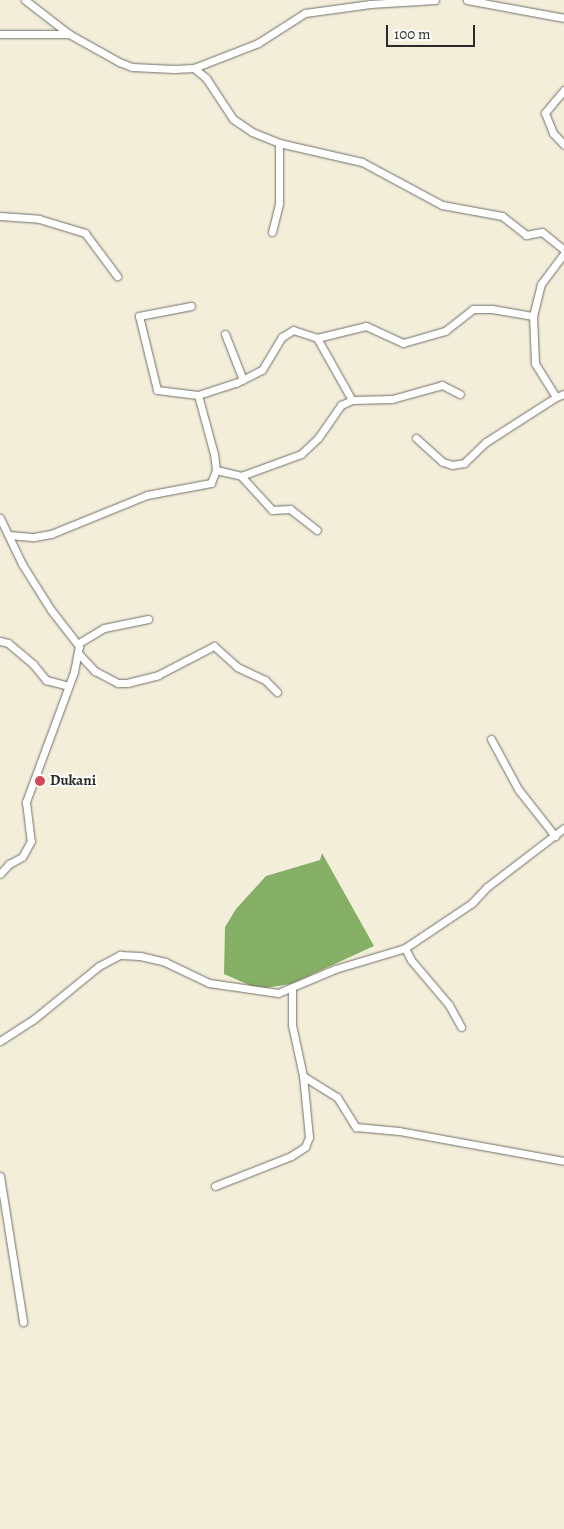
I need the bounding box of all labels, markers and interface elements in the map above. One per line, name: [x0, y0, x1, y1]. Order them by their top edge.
scale bar: [389, 15, 478, 47]
text: 100 m: [394, 24, 431, 44]
place label: Dukani: [50, 772, 96, 790]
marker: Dukani: [34, 775, 46, 787]

